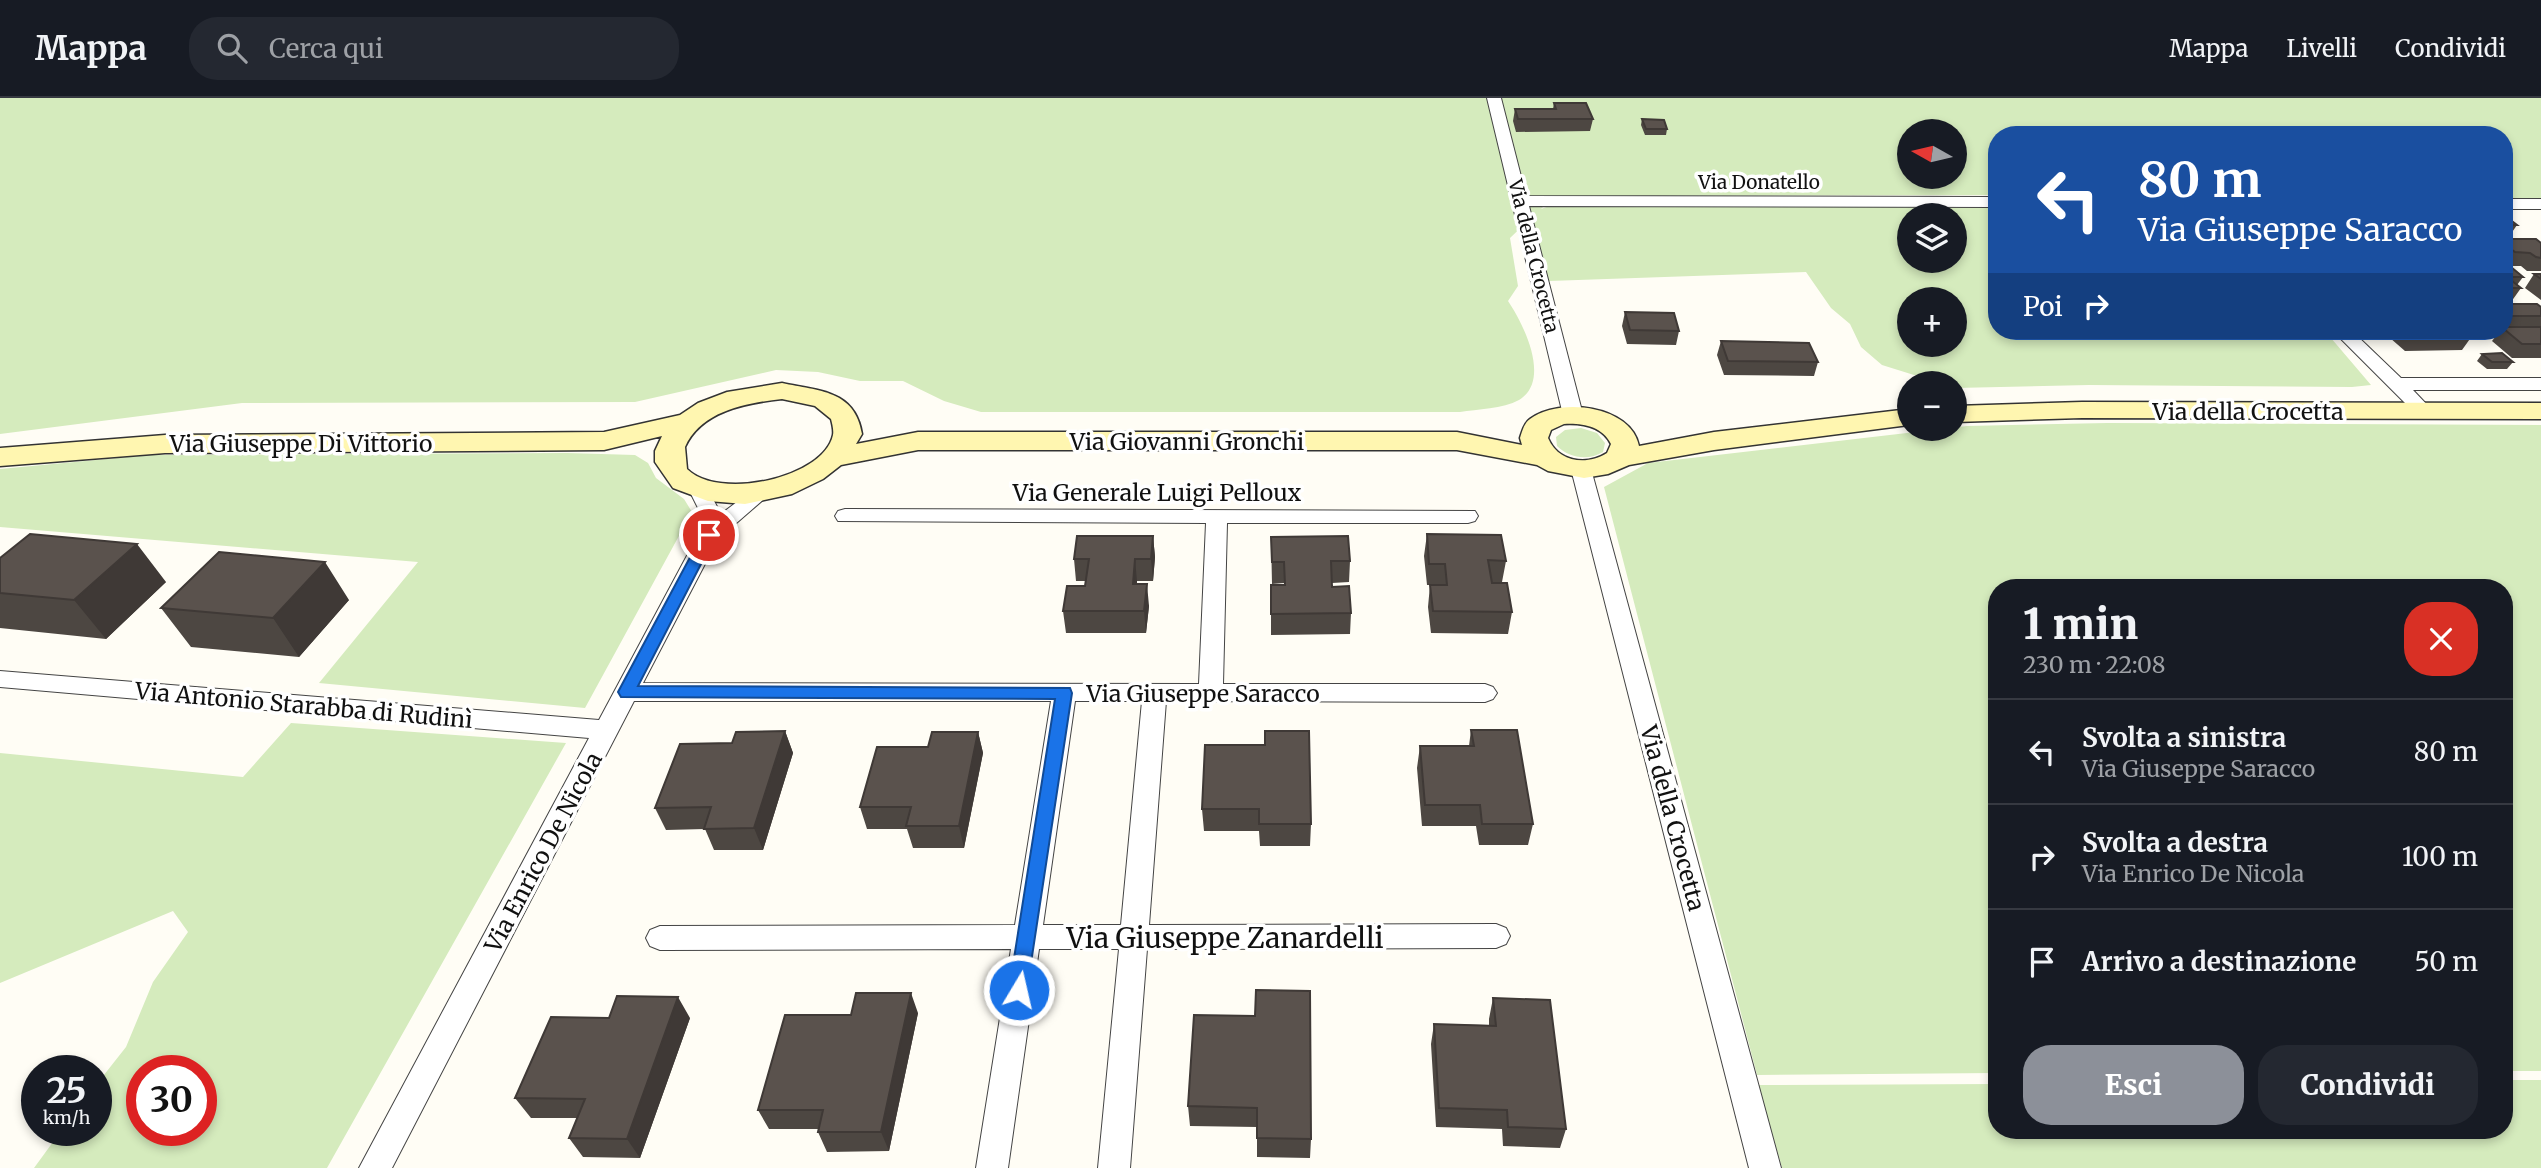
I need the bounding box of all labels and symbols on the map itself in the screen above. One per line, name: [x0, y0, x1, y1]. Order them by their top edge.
north arrow: [1897, 119, 1967, 189]
street label: Via Donatello: [1697, 170, 1820, 194]
street label: Via della Crocetta: [1503, 176, 1565, 335]
street label: Via della Crocetta: [2152, 397, 2343, 426]
street label: Via Giovanni Gronchi: [1069, 427, 1304, 456]
street label: Via Giuseppe Di Vittorio: [169, 429, 432, 458]
street label: Via Generale Luigi Pelloux: [1012, 478, 1302, 507]
pin: [679, 505, 739, 565]
street label: Via Antonio Starabba di Rudinì: [133, 676, 474, 734]
street label: Via Giuseppe Saracco: [1085, 679, 1320, 708]
street label: Via della Crocetta: [1634, 721, 1712, 914]
street label: Via Enrico De Nicola: [478, 747, 608, 958]
street label: Via Giuseppe Zanardelli: [1065, 920, 1384, 956]
position arrow: [982, 953, 1056, 1027]
speed limit sign: 30: [126, 1055, 217, 1146]

